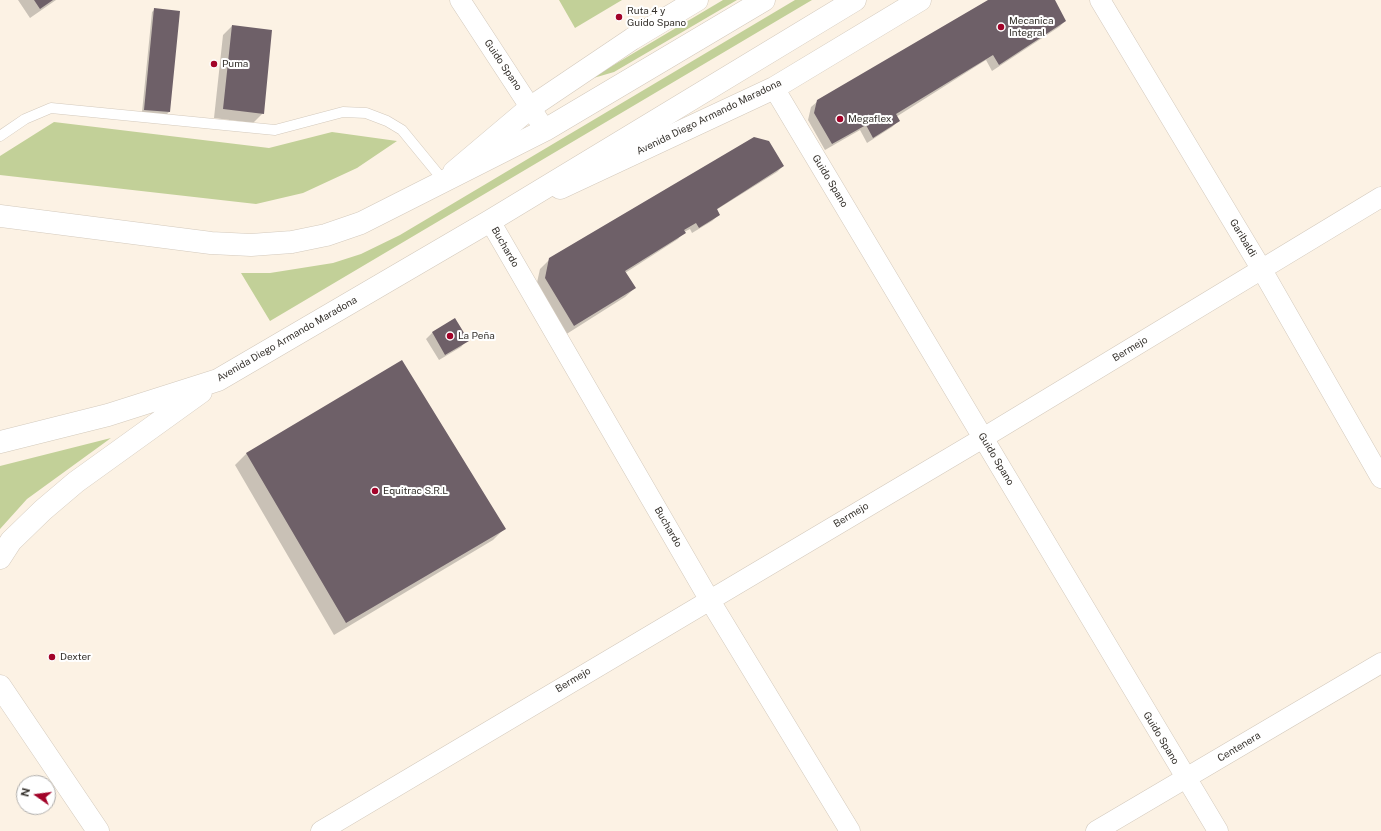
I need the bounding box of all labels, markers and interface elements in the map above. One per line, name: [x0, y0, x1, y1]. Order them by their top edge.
place label: Ruta 4 y Guido Spano: [627, 5, 686, 28]
marker: Ruta 4 y Guido Spano: [614, 12, 624, 22]
place label: Mecanica Integral: [1009, 15, 1053, 38]
marker: Mecanica Integral: [996, 22, 1006, 32]
street label: Guido Spano: [481, 37, 525, 93]
place label: Puma: [222, 58, 248, 70]
marker: Puma: [209, 59, 219, 69]
street label: Avenida Diego Armando Maradona: [634, 77, 784, 157]
place label: Megaflex: [848, 113, 892, 125]
marker: Megaflex: [835, 114, 845, 124]
street label: Guido Spano: [810, 153, 850, 209]
street label: Garibaldi: [1227, 217, 1259, 259]
street label: Buchardo: [489, 225, 521, 269]
street label: Avenida Diego Armando Maradona: [215, 294, 359, 384]
place label: La Peña: [458, 330, 495, 342]
marker: La Peña: [445, 331, 455, 341]
street label: Bermejo: [1110, 334, 1150, 364]
street label: Guido Spano: [976, 431, 1016, 487]
place label: Equitrac S.R.L: [383, 485, 448, 497]
marker: Equitrac S.R.L: [370, 486, 380, 496]
street label: Bermejo: [831, 500, 871, 530]
street label: Buchardo: [652, 505, 684, 549]
place label: Dexter: [60, 651, 91, 663]
marker: Dexter: [47, 652, 57, 662]
street label: Bermejo: [553, 665, 593, 695]
street label: Guido Spano: [1141, 710, 1181, 766]
street label: Centenera: [1215, 729, 1263, 765]
north arrow: [16, 775, 56, 815]
text: N: [18, 787, 32, 798]

